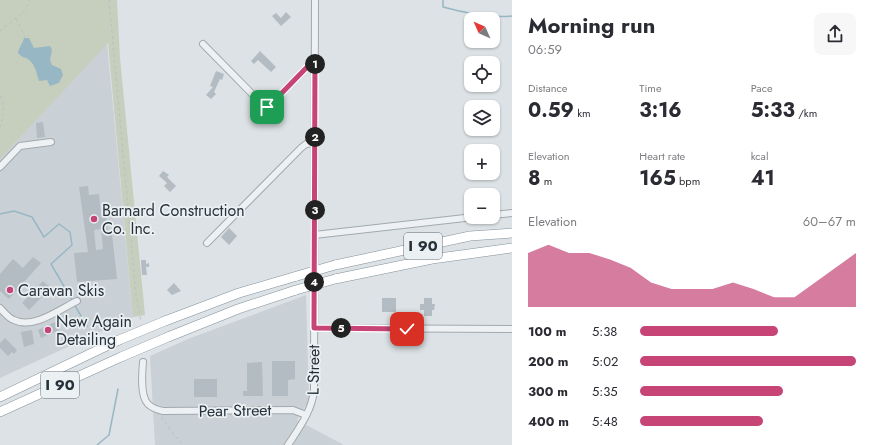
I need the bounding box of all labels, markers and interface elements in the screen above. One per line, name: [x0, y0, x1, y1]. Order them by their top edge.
text: Morning run: [528, 9, 655, 41]
north arrow: [464, 12, 500, 48]
map controls: [464, 12, 500, 224]
button: share: [814, 13, 856, 55]
text: 06:59: [528, 40, 562, 59]
pin: 1: [305, 54, 325, 74]
text: 1: [312, 56, 318, 72]
button: locate: [464, 56, 500, 92]
text: Distance: [528, 80, 567, 96]
text: Time: [639, 80, 662, 96]
text: Pace: [751, 80, 773, 96]
pin: [250, 90, 284, 124]
icon: arrive: [256, 96, 278, 118]
text: 0.59: [528, 96, 574, 125]
text: 3:16: [639, 96, 682, 125]
text: 5:33: [751, 96, 795, 125]
button: layers: [464, 100, 500, 136]
text: km: [574, 105, 591, 121]
text: /km: [795, 105, 817, 121]
pin: 2: [305, 127, 325, 147]
text: 2: [311, 129, 319, 145]
button: +: [464, 144, 500, 180]
text: Elevation: [528, 148, 570, 164]
text: Heart rate: [639, 148, 685, 164]
text: kcal: [751, 148, 768, 164]
text: 8: [528, 164, 541, 193]
text: 165: [639, 164, 676, 193]
text: 41: [751, 164, 775, 193]
text: m: [541, 173, 552, 189]
text: bpm: [676, 173, 700, 189]
button: −: [464, 188, 500, 224]
place label: Barnard Construction Co. Inc.: [102, 199, 245, 240]
pin: 3: [305, 200, 325, 220]
text: 3: [312, 202, 318, 218]
text: Elevation: [528, 212, 577, 231]
text: 60–67 m: [803, 212, 856, 231]
marker: Barnard Construction Co. Inc.: [89, 214, 99, 224]
road number: I 90: [404, 233, 442, 259]
pin: 4: [304, 272, 324, 292]
text: 4: [310, 274, 318, 290]
place label: Caravan Skis: [18, 279, 104, 302]
marker: Caravan Skis: [5, 285, 15, 295]
place label: New Again Detailing: [56, 310, 132, 351]
pin: [390, 312, 424, 346]
pin: 5: [331, 318, 351, 338]
icon: check: [396, 318, 418, 340]
text: 5: [337, 320, 345, 336]
text: 100 m: [528, 322, 566, 341]
text: 5:38: [592, 322, 617, 341]
marker: New Again Detailing: [43, 325, 53, 335]
street label: L Street: [302, 345, 325, 395]
text: 200 m: [528, 352, 568, 371]
text: 5:02: [592, 352, 618, 371]
road number: I 90: [41, 372, 79, 398]
text: 300 m: [528, 382, 568, 401]
text: 5:35: [592, 382, 618, 401]
street label: Pear Street: [198, 398, 272, 423]
text: 400 m: [528, 412, 569, 431]
text: 5:48: [592, 412, 618, 431]

